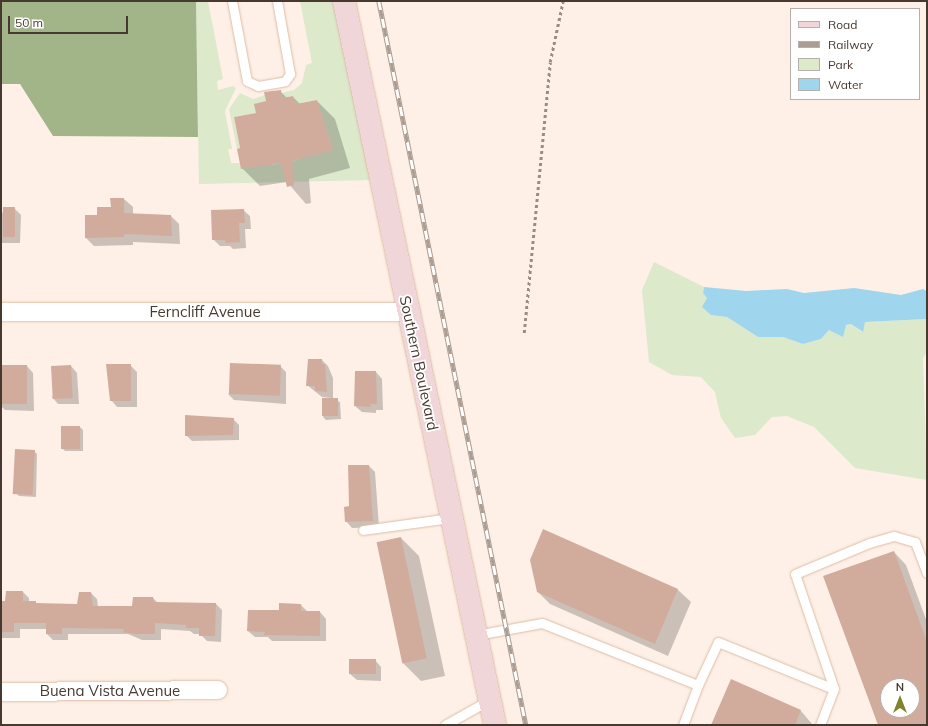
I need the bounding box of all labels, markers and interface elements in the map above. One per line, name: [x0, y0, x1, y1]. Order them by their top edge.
scale bar: [10, 8, 130, 34]
legend: [790, 8, 920, 100]
text: 50 m: [15, 15, 43, 30]
text: Road: [828, 17, 857, 32]
text: Railway: [828, 37, 873, 52]
text: Park: [828, 57, 853, 72]
text: Water: [828, 77, 863, 92]
street label: Southern Boulevard: [396, 294, 442, 432]
street label: Ferncliff Avenue: [149, 303, 261, 321]
north arrow: [880, 678, 920, 718]
text: N: [896, 680, 904, 694]
street label: Buena Vista Avenue: [40, 682, 180, 700]

